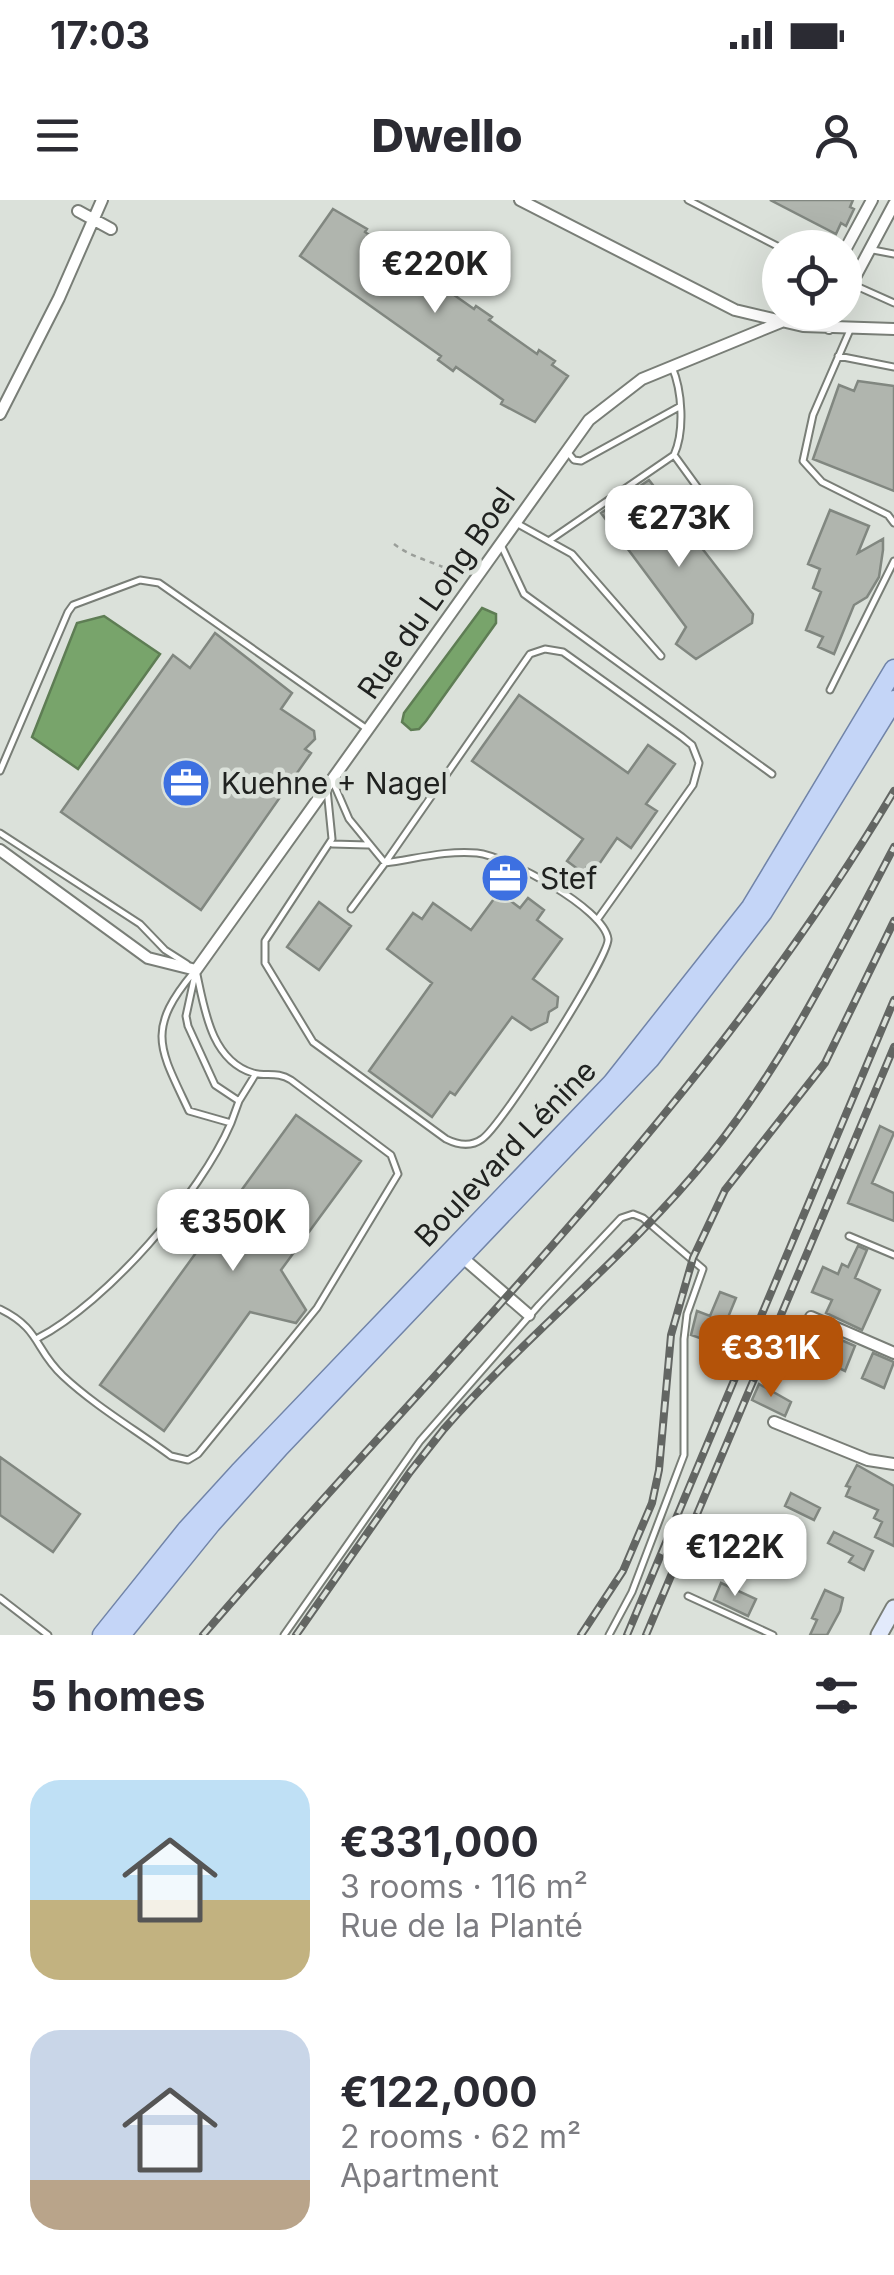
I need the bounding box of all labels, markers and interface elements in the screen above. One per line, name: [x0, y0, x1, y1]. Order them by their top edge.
text: 17:03: [50, 12, 150, 58]
icon: menu: [30, 108, 85, 163]
text: Dwello: [371, 108, 523, 163]
icon: person: [809, 108, 864, 163]
map controls: [762, 230, 862, 330]
button: locate: [762, 230, 862, 330]
pin: €220K: [365, 231, 505, 316]
text: €220K: [382, 244, 488, 283]
street label: Rue du Long Boel: [350, 481, 522, 705]
pin: €273K: [609, 485, 749, 570]
text: €273K: [627, 498, 731, 537]
office icon: Kuehne + Nagel: [160, 757, 212, 809]
place label: Kuehne + Nagel: [221, 765, 448, 801]
office icon: Stef: [479, 852, 531, 904]
place label: Stef: [540, 860, 597, 896]
street label: Boulevard Lénine: [407, 1052, 603, 1254]
pin: €350K: [163, 1189, 303, 1274]
text: €350K: [179, 1202, 287, 1241]
pin: €331K: [701, 1315, 841, 1400]
text: €331K: [721, 1328, 821, 1367]
pin: €122K: [665, 1514, 805, 1599]
text: €122K: [685, 1527, 785, 1566]
icon: filters: [809, 1668, 864, 1723]
text: 5 homes: [30, 1670, 206, 1721]
text: €331,000: [340, 1816, 539, 1867]
icon: home: [110, 1820, 230, 1940]
text: 3 rooms · 116 m²: [340, 1867, 588, 1906]
text: Rue de la Planté: [340, 1906, 583, 1945]
text: €122,000: [340, 2066, 538, 2117]
icon: home: [110, 2070, 230, 2190]
text: 2 rooms · 62 m²: [340, 2117, 581, 2156]
text: Apartment: [340, 2156, 499, 2195]

